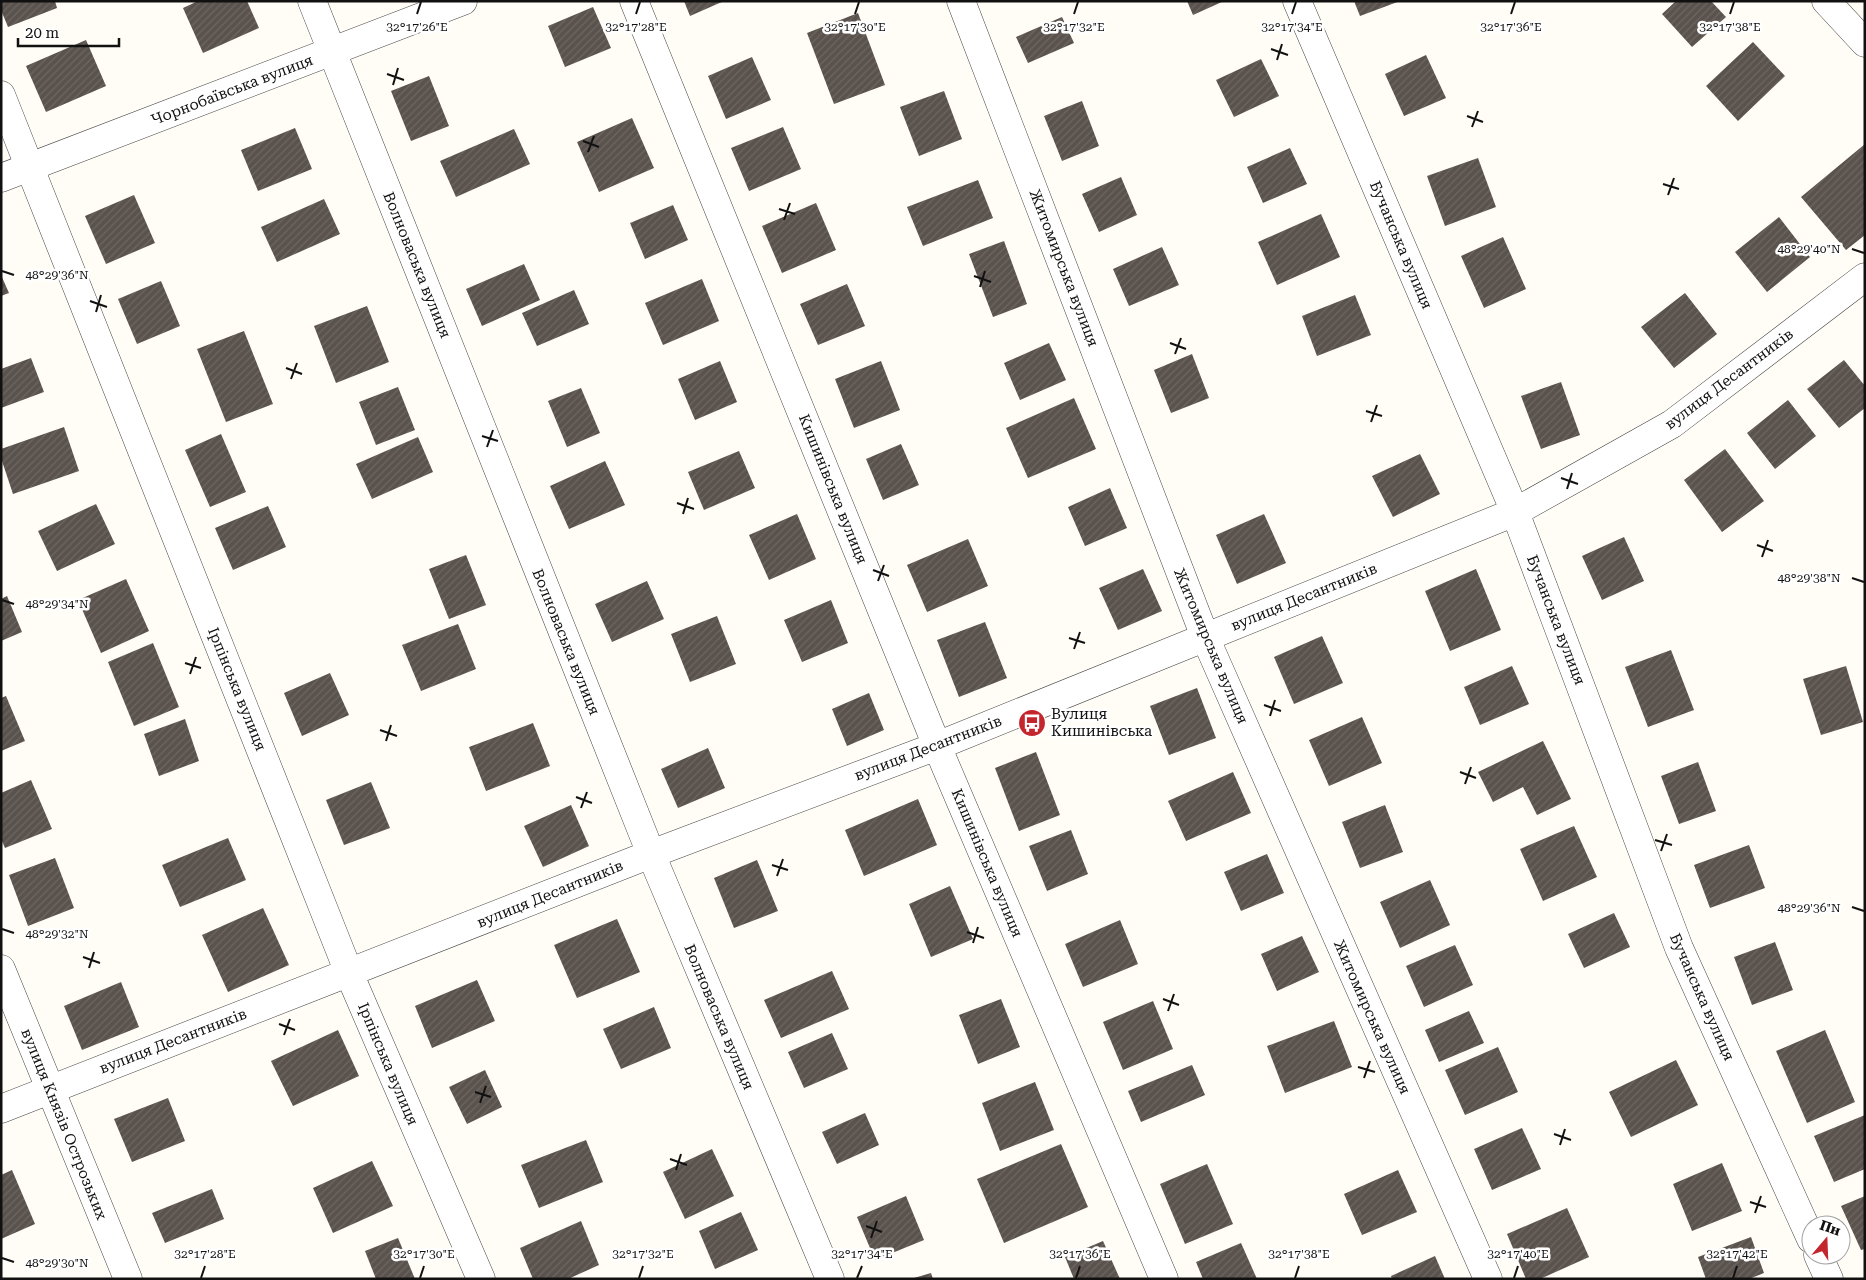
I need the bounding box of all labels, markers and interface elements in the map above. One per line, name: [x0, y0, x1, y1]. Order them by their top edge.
scale bar: [18, 15, 119, 47]
text: 32°17'26"E: [386, 20, 448, 34]
text: 32°17'28"E: [605, 20, 667, 34]
text: 32°17'30"E: [824, 20, 886, 34]
text: 32°17'32"E: [1043, 20, 1105, 34]
text: 32°17'34"E: [1261, 20, 1323, 34]
text: 32°17'36"E: [1480, 20, 1542, 34]
text: 32°17'38"E: [1699, 20, 1761, 34]
text: 20 m: [25, 24, 60, 42]
street label: Чорнобаївська вулиця: [148, 51, 316, 129]
street label: Бучанська вулиця: [1366, 178, 1436, 312]
street label: Житомирська вулиця: [1026, 187, 1102, 349]
street label: Волноваська вулиця: [379, 189, 455, 341]
text: 48°29'40"N: [1777, 242, 1841, 256]
text: 48°29'36"N: [25, 268, 89, 282]
street label: вулиця Десантників: [1661, 325, 1797, 433]
street label: Кишинівська вулиця: [795, 412, 871, 566]
street label: Бучанська вулиця: [1523, 553, 1589, 687]
street label: вулиця Десантників: [1228, 559, 1380, 635]
street label: Житомирська вулиця: [1170, 565, 1252, 727]
street label: Волноваська вулиця: [528, 566, 604, 718]
text: 48°29'38"N: [1777, 571, 1841, 585]
text: 48°29'34"N: [25, 597, 89, 611]
street label: Ірпінська вулиця: [204, 625, 270, 753]
place label: Вулиця Кишинівська: [1051, 705, 1152, 740]
bus stop icon: Вулиця Кишинівська: [1017, 708, 1047, 738]
street label: вулиця Десантників: [852, 712, 1004, 784]
street label: Кишинівська вулиця: [948, 786, 1026, 940]
street label: вулиця Десантників: [474, 856, 626, 932]
text: 48°29'36"N: [1777, 901, 1841, 915]
text: 48°29'32"N: [25, 927, 89, 941]
street label: Бучанська вулиця: [1666, 931, 1738, 1063]
street label: Житомирська вулиця: [1330, 937, 1414, 1097]
street label: Волноваська вулиця: [680, 942, 758, 1092]
street label: Ірпінська вулиця: [354, 1000, 422, 1128]
street label: вулиця Десантників: [97, 1005, 249, 1077]
street label: вулиця Князів Острозьких: [17, 1026, 111, 1223]
north arrow: [1801, 1215, 1851, 1265]
text: Пн: [1818, 1217, 1843, 1239]
text: 32°17'28"E: [174, 1247, 236, 1261]
text: 32°17'30"E: [393, 1247, 455, 1261]
text: 32°17'32"E: [612, 1247, 674, 1261]
text: 32°17'34"E: [831, 1247, 893, 1261]
text: 32°17'36"E: [1049, 1247, 1111, 1261]
text: 32°17'38"E: [1268, 1247, 1330, 1261]
text: 32°17'40"E: [1487, 1247, 1549, 1261]
text: 32°17'42"E: [1706, 1247, 1768, 1261]
text: 48°29'30"N: [25, 1256, 89, 1270]

